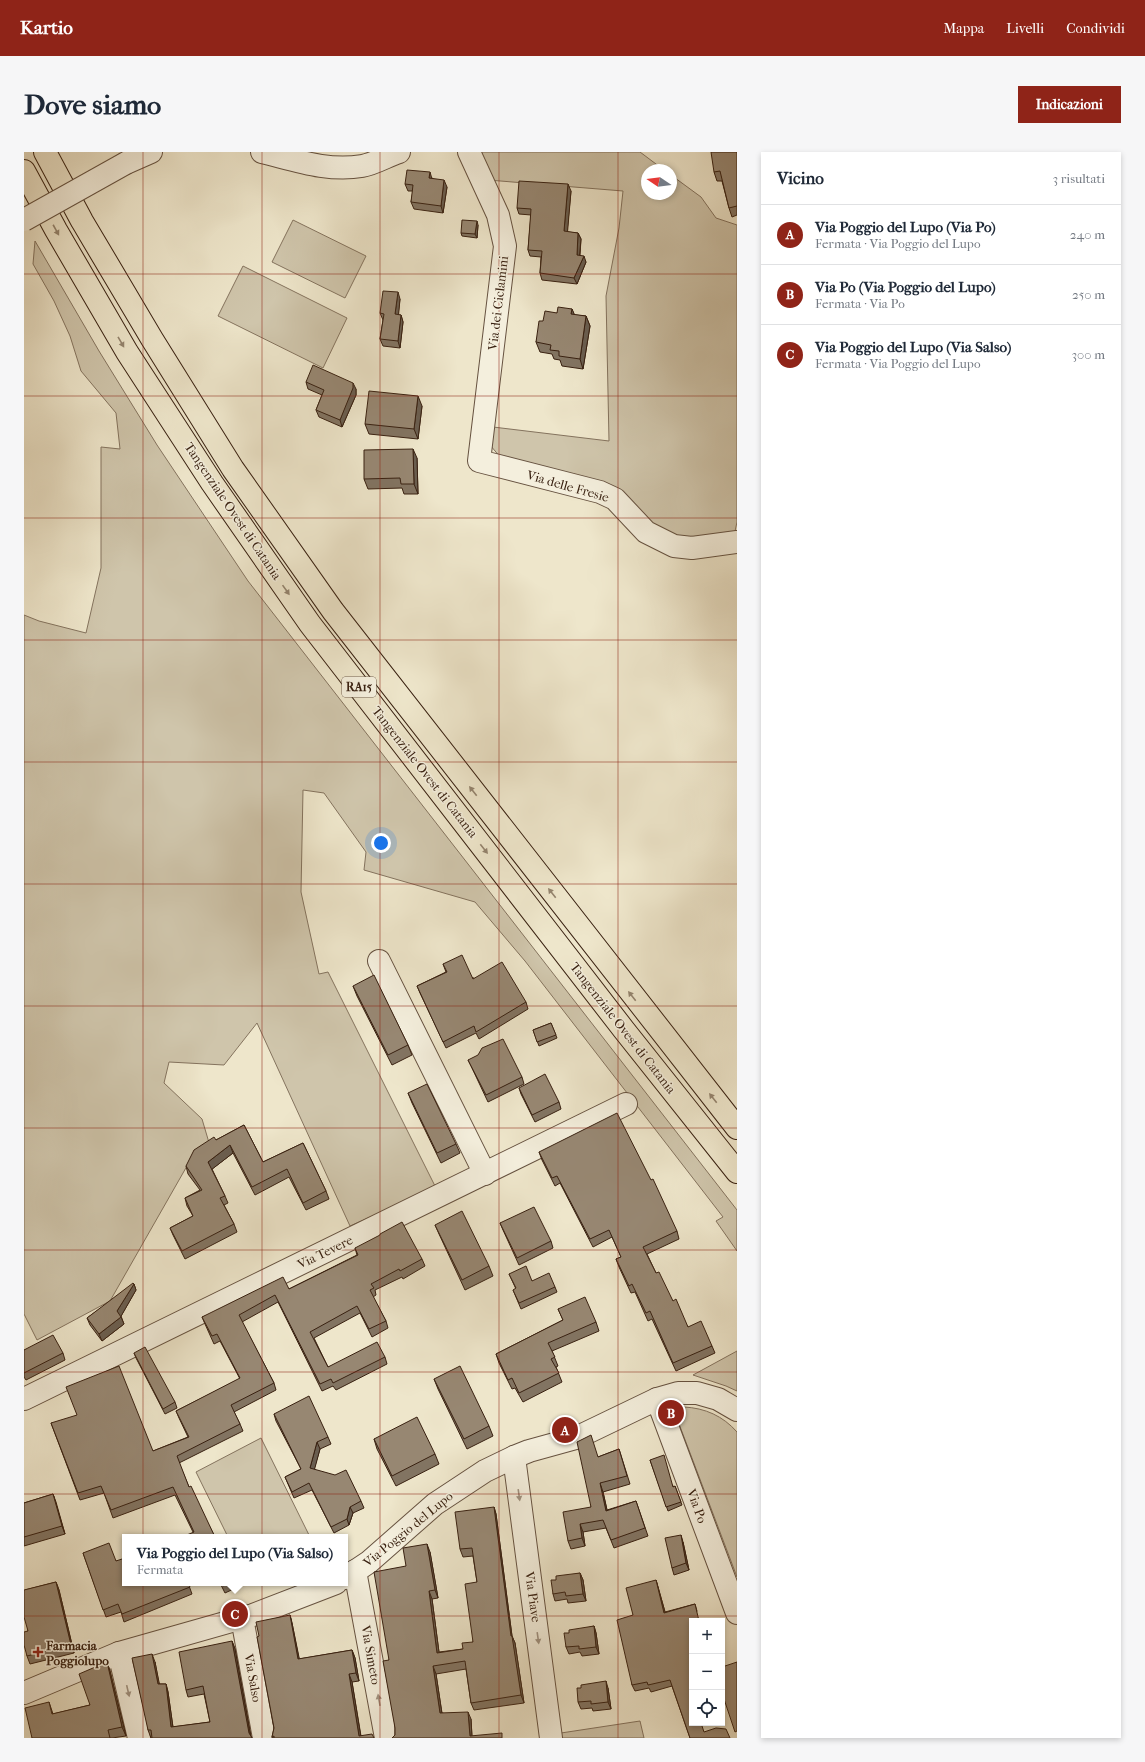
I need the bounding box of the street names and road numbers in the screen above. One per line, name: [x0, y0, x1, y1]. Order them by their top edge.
street label: Via dei Ciclamini: [485, 255, 511, 352]
street label: Tangenziale Ovest di Catania: [181, 440, 285, 583]
street label: Via delle Fresie: [524, 467, 611, 505]
road number: RA15: [342, 677, 376, 697]
street label: Tangenziale Ovest di Catania: [369, 703, 481, 841]
street label: Tangenziale Ovest di Catania: [567, 959, 679, 1097]
street label: Via Tevere: [294, 1232, 356, 1272]
street label: Via Po: [684, 1486, 710, 1525]
street label: Via Poggio del Lupo: [359, 1488, 456, 1570]
street label: Via Piave: [522, 1570, 544, 1624]
street label: Via Simeto: [358, 1623, 384, 1686]
street label: Via Salso: [241, 1652, 265, 1704]

